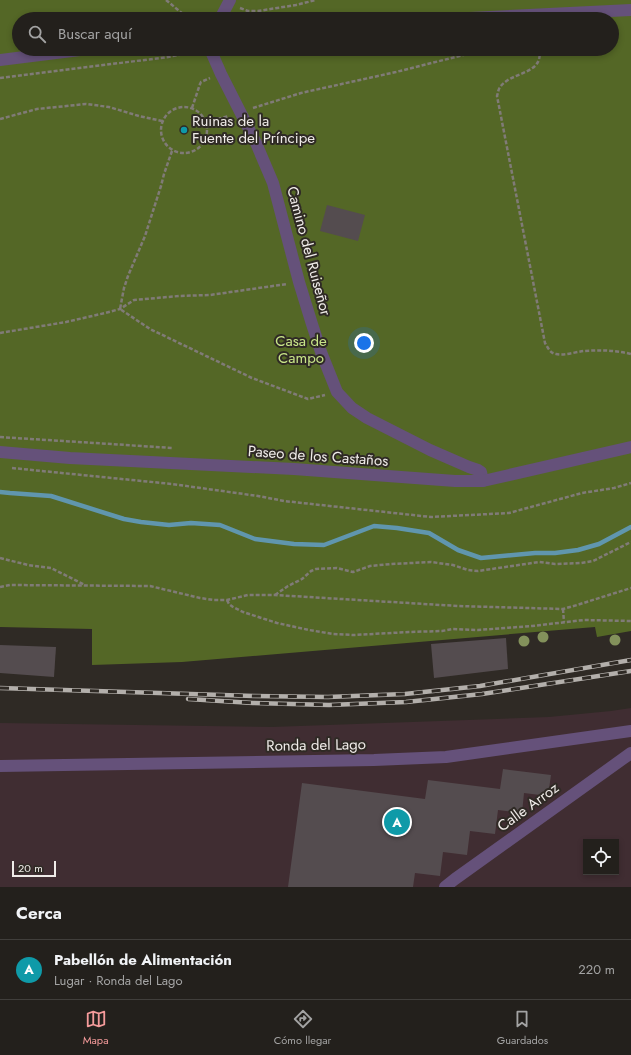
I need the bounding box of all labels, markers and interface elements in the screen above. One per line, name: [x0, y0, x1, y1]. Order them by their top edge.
search box: [12, 12, 619, 56]
icon: search: [26, 23, 48, 45]
text: Buscar aquí: [58, 23, 132, 45]
place label: Ruinas de la Fuente del Príncipe: [192, 110, 315, 149]
marker: Ruinas de la Fuente del Príncipe: [179, 125, 189, 135]
street label: Camino del Ruiseñor: [281, 184, 337, 319]
park label: Casa de Campo: [275, 330, 327, 369]
your location: [354, 333, 374, 353]
street label: Paseo de los Castaños: [247, 440, 389, 472]
street label: Ronda del Lago: [266, 733, 366, 757]
street label: Calle Arroz: [493, 777, 563, 837]
pin: A: [384, 807, 410, 837]
map controls: [583, 839, 619, 875]
button: locate: [583, 839, 619, 875]
scale bar: [12, 859, 56, 878]
text: 20 m: [18, 860, 43, 876]
text: Cerca: [16, 901, 62, 925]
text: Pabellón de Alimentación: [54, 949, 232, 971]
text: A: [24, 960, 34, 979]
text: 220 m: [578, 960, 615, 979]
text: Lugar · Ronda del Lago: [54, 971, 183, 990]
tab: Mapa: [83, 1008, 108, 1048]
tab: Cómo llegar: [274, 1008, 331, 1048]
tab: Guardados: [497, 1008, 548, 1048]

